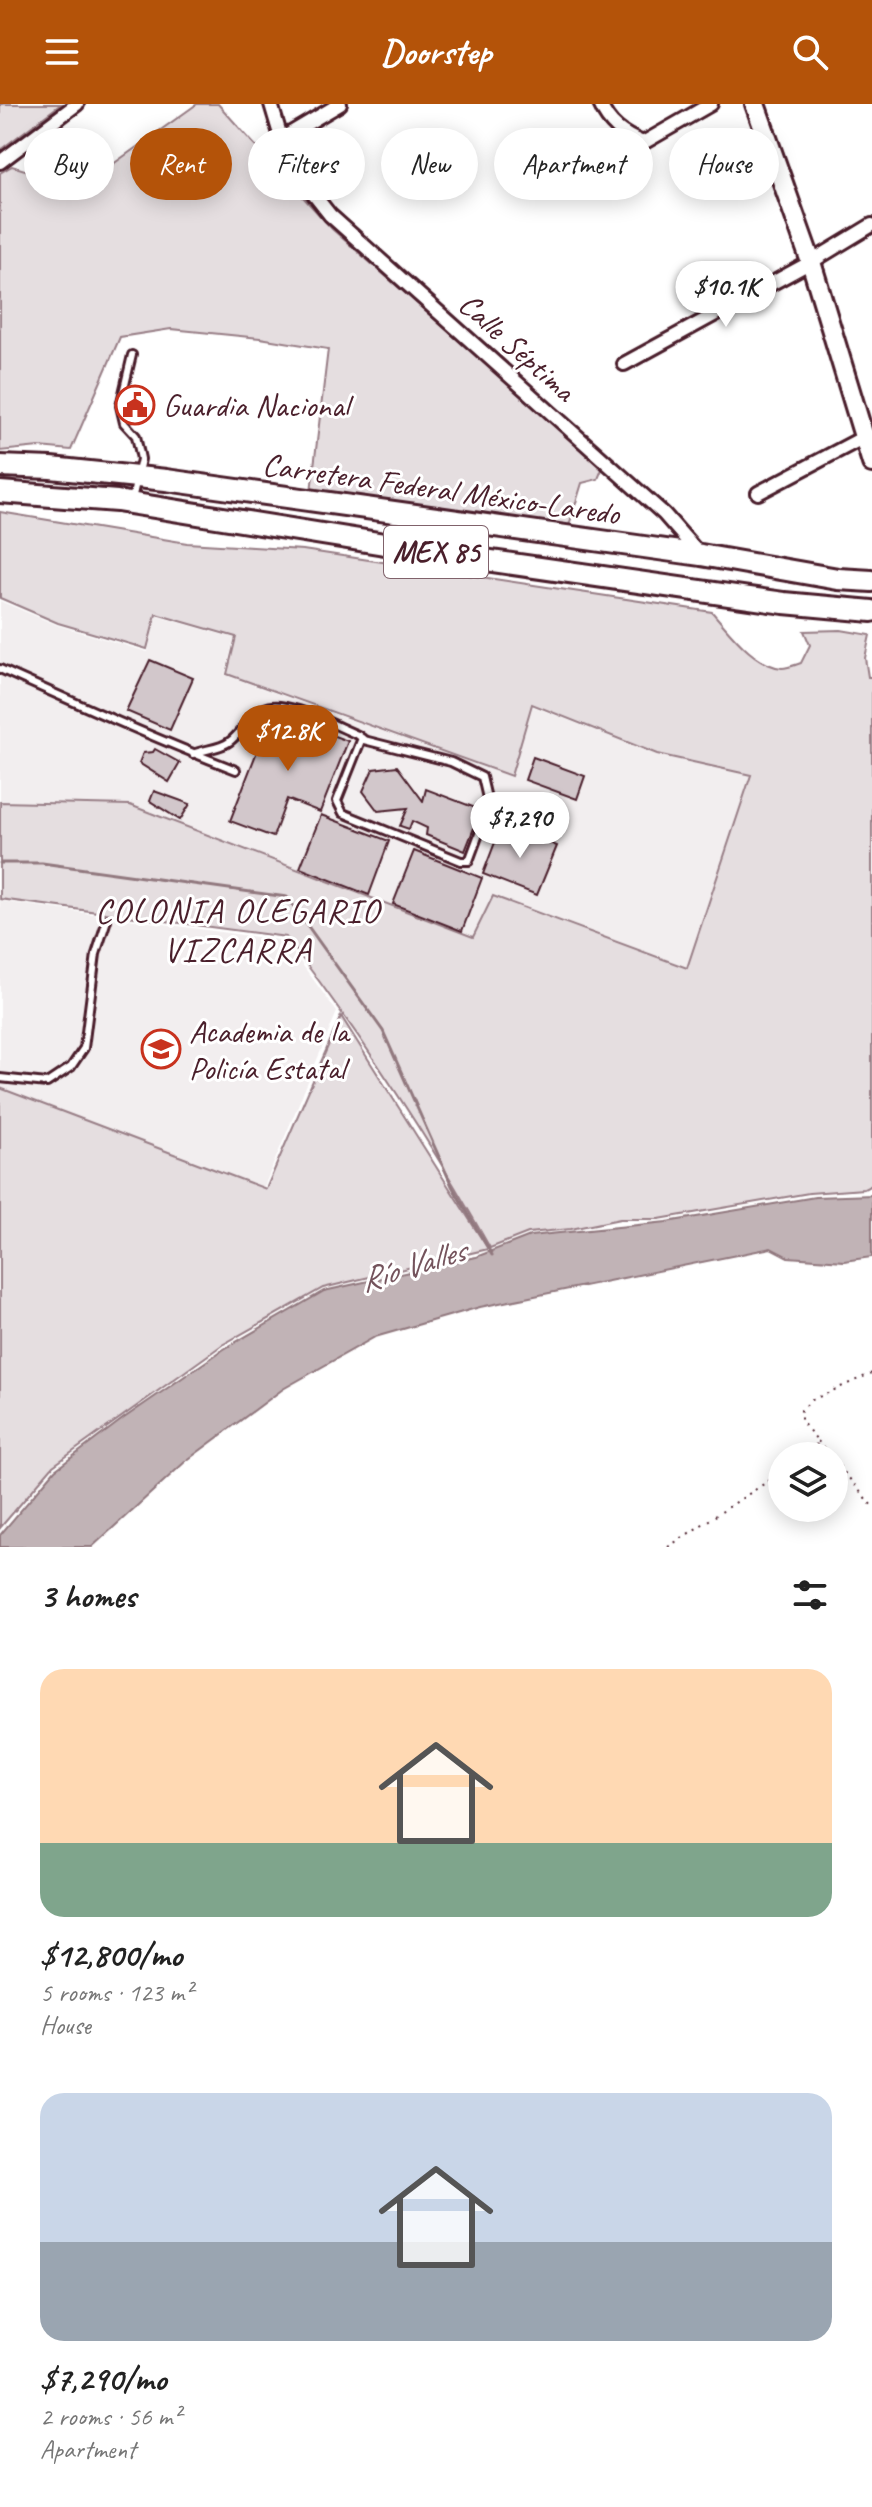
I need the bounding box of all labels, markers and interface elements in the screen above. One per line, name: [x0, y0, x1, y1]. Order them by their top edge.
text: Doorstep: [381, 29, 491, 75]
icon: menu: [40, 30, 84, 74]
icon: search: [788, 30, 832, 74]
chip: Buy: [24, 128, 114, 200]
chip: Rent: [130, 128, 232, 200]
chip: Filters: [248, 128, 365, 200]
chip: New: [381, 128, 478, 200]
chip: Apartment: [494, 128, 653, 200]
chip: House: [669, 128, 779, 200]
pin: $10.1K: [661, 261, 791, 329]
text: $10.1K: [693, 270, 759, 303]
street label: Calle Séptima: [450, 284, 586, 412]
public building icon: Guardia Nacional: [114, 384, 156, 426]
place label: Guardia Nacional: [163, 385, 355, 426]
street label: Carretera Federal México-Laredo: [260, 444, 624, 535]
road number: MEX 85: [384, 526, 488, 578]
pin: $12.8K: [223, 705, 353, 773]
text: $12.8K: [255, 714, 321, 747]
pin: $7,290: [455, 792, 585, 860]
text: $7,290: [488, 801, 552, 834]
district label: COLONIA OLEGARIO VIZCARRA: [95, 889, 383, 971]
place label: Academia de la Policía Estatal: [189, 1011, 351, 1089]
school or university icon: Academia de la Policía Estatal: [140, 1028, 182, 1070]
water label: Río Valles: [354, 1227, 475, 1301]
map controls: [768, 1442, 848, 1522]
button: layers: [768, 1442, 848, 1522]
icon: filters: [788, 1573, 832, 1617]
text: 3 homes: [40, 1574, 136, 1617]
icon: home: [364, 1721, 508, 1865]
text: $12,800/mo: [40, 1933, 182, 1976]
text: 5 rooms · 123 m²: [40, 1976, 192, 2009]
text: House: [40, 2009, 91, 2042]
icon: home: [364, 2145, 508, 2289]
text: $7,290/mo: [40, 2357, 166, 2400]
text: 2 rooms · 56 m²: [40, 2400, 181, 2433]
text: Apartment: [40, 2433, 136, 2466]

